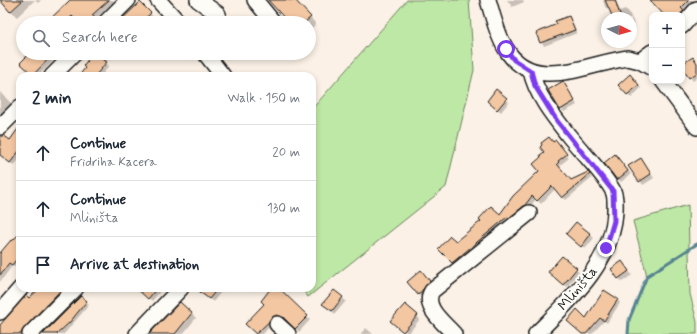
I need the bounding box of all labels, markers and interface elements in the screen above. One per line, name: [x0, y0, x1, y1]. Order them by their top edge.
north arrow: [601, 12, 637, 48]
map controls: [649, 12, 685, 84]
button: +: [649, 12, 685, 48]
search box: [16, 16, 316, 60]
icon: search: [30, 27, 52, 49]
text: Search here: [62, 28, 138, 48]
route start: [497, 40, 515, 58]
button: −: [649, 48, 685, 84]
text: 2 min: [32, 87, 72, 109]
text: Walk · 150 m: [227, 90, 300, 107]
text: Continue: [70, 134, 126, 154]
icon: ahead: [32, 142, 54, 164]
text: 20 m: [272, 144, 300, 161]
text: Fridriha Kacera: [70, 154, 157, 171]
text: Continue: [70, 190, 126, 210]
icon: ahead: [32, 198, 54, 220]
text: 130 m: [267, 200, 300, 217]
text: Mliništa: [70, 210, 118, 227]
route end: [597, 239, 615, 257]
icon: arrive: [32, 254, 54, 276]
text: Arrive at destination: [70, 255, 199, 275]
street label: Mliništa: [554, 263, 601, 314]

